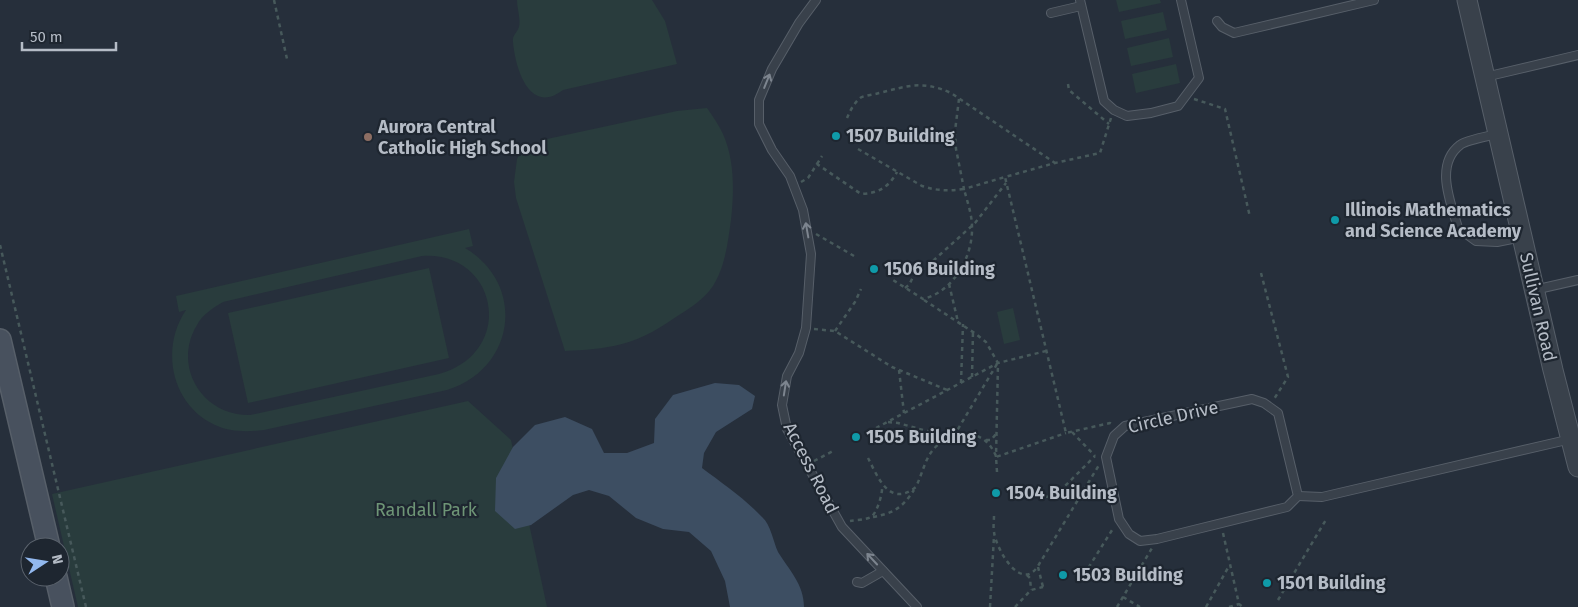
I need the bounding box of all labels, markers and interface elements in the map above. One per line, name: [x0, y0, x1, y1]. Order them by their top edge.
scale bar: [22, 20, 116, 52]
text: 50 m: [30, 28, 63, 46]
one-way arrow: [763, 74, 773, 89]
place label: Aurora Central Catholic High School: [377, 116, 547, 159]
place label: 1507 Building: [846, 125, 955, 147]
marker: 1507 Building: [830, 130, 842, 142]
marker: Aurora Central Catholic High School: [362, 131, 374, 143]
place label: Illinois Mathematics and Science Academy: [1345, 199, 1522, 242]
marker: Illinois Mathematics and Science Academy: [1329, 214, 1341, 226]
one-way arrow: [801, 223, 811, 239]
street label: Sullivan Road: [1515, 250, 1561, 364]
place label: 1506 Building: [884, 258, 995, 280]
marker: 1506 Building: [868, 263, 880, 275]
one-way arrow: [780, 380, 790, 396]
street label: Circle Drive: [1126, 396, 1220, 438]
street label: Access Road: [779, 419, 843, 517]
place label: 1505 Building: [866, 426, 976, 448]
marker: 1505 Building: [850, 431, 862, 443]
place label: 1504 Building: [1006, 482, 1117, 504]
marker: 1504 Building: [990, 487, 1002, 499]
park label: Randall Park: [375, 499, 478, 521]
north arrow: [20, 537, 70, 587]
one-way arrow: [866, 552, 878, 565]
text: N: [48, 553, 67, 566]
place label: 1503 Building: [1073, 564, 1183, 586]
marker: 1503 Building: [1057, 569, 1069, 581]
place label: 1501 Building: [1277, 572, 1386, 594]
marker: 1501 Building: [1261, 577, 1273, 589]

